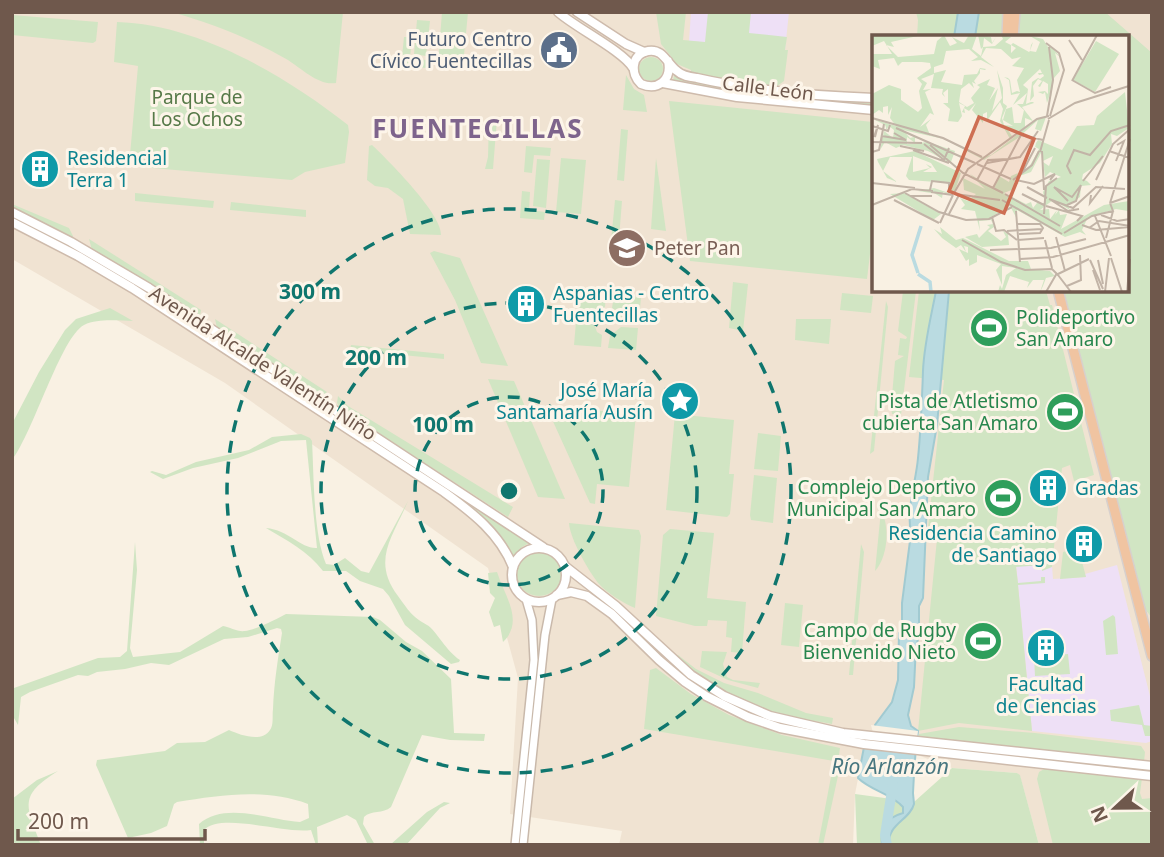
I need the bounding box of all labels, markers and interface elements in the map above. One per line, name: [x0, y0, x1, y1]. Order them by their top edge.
place label: Futuro Centro Cívico Fuentecillas: [370, 26, 532, 74]
public building icon: Futuro Centro Cívico Fuentecillas: [538, 29, 580, 71]
inset map: [872, 35, 1129, 292]
street label: Calle León: [721, 69, 815, 107]
park label: Parque de Los Ochos: [151, 84, 243, 132]
district label: FUENTECILLAS: [372, 110, 584, 146]
place label: Residencial Terra 1: [67, 145, 167, 193]
building icon: Residencial Terra 1: [19, 148, 61, 190]
school or university icon: Peter Pan: [606, 227, 648, 269]
place label: Peter Pan: [654, 235, 740, 261]
text: 300 m: [279, 277, 341, 305]
street label: Avenida Alcalde Valentín Niño: [145, 280, 381, 446]
place label: Aspanias - Centro Fuentecillas: [553, 280, 709, 328]
building icon: Aspanias - Centro Fuentecillas: [505, 283, 547, 325]
place label: Polideportivo San Amaro: [1016, 304, 1135, 352]
sports icon: Polideportivo San Amaro: [968, 307, 1010, 349]
text: 200 m: [345, 343, 407, 371]
place label: José María Santamaría Ausín: [496, 377, 653, 425]
place icon: José María Santamaría Ausín: [659, 380, 701, 422]
place label: Pista de Atletismo cubierta San Amaro: [862, 388, 1038, 436]
sports icon: Pista de Atletismo cubierta San Amaro: [1044, 391, 1086, 433]
text: 100 m: [412, 410, 474, 438]
building icon: Gradas: [1027, 467, 1069, 509]
place label: Complejo Deportivo Municipal San Amaro: [787, 474, 976, 522]
place label: Gradas: [1075, 475, 1138, 501]
sports icon: Complejo Deportivo Municipal San Amaro: [982, 477, 1024, 519]
centre of rings: [497, 479, 521, 503]
place label: Residencia Camino de Santiago: [888, 520, 1057, 568]
building icon: Residencia Camino de Santiago: [1063, 523, 1105, 565]
place label: Campo de Rugby Bienvenido Nieto: [803, 617, 956, 665]
sports icon: Campo de Rugby Bienvenido Nieto: [962, 620, 1004, 662]
building icon: Facultad de Ciencias: [1025, 627, 1067, 669]
place label: Facultad de Ciencias: [996, 671, 1096, 719]
water label: Río Arlanzón: [831, 752, 949, 780]
north arrow: [1080, 773, 1150, 843]
scale bar: [18, 798, 205, 842]
text: N: [1084, 802, 1114, 826]
text: 200 m: [28, 807, 89, 835]

